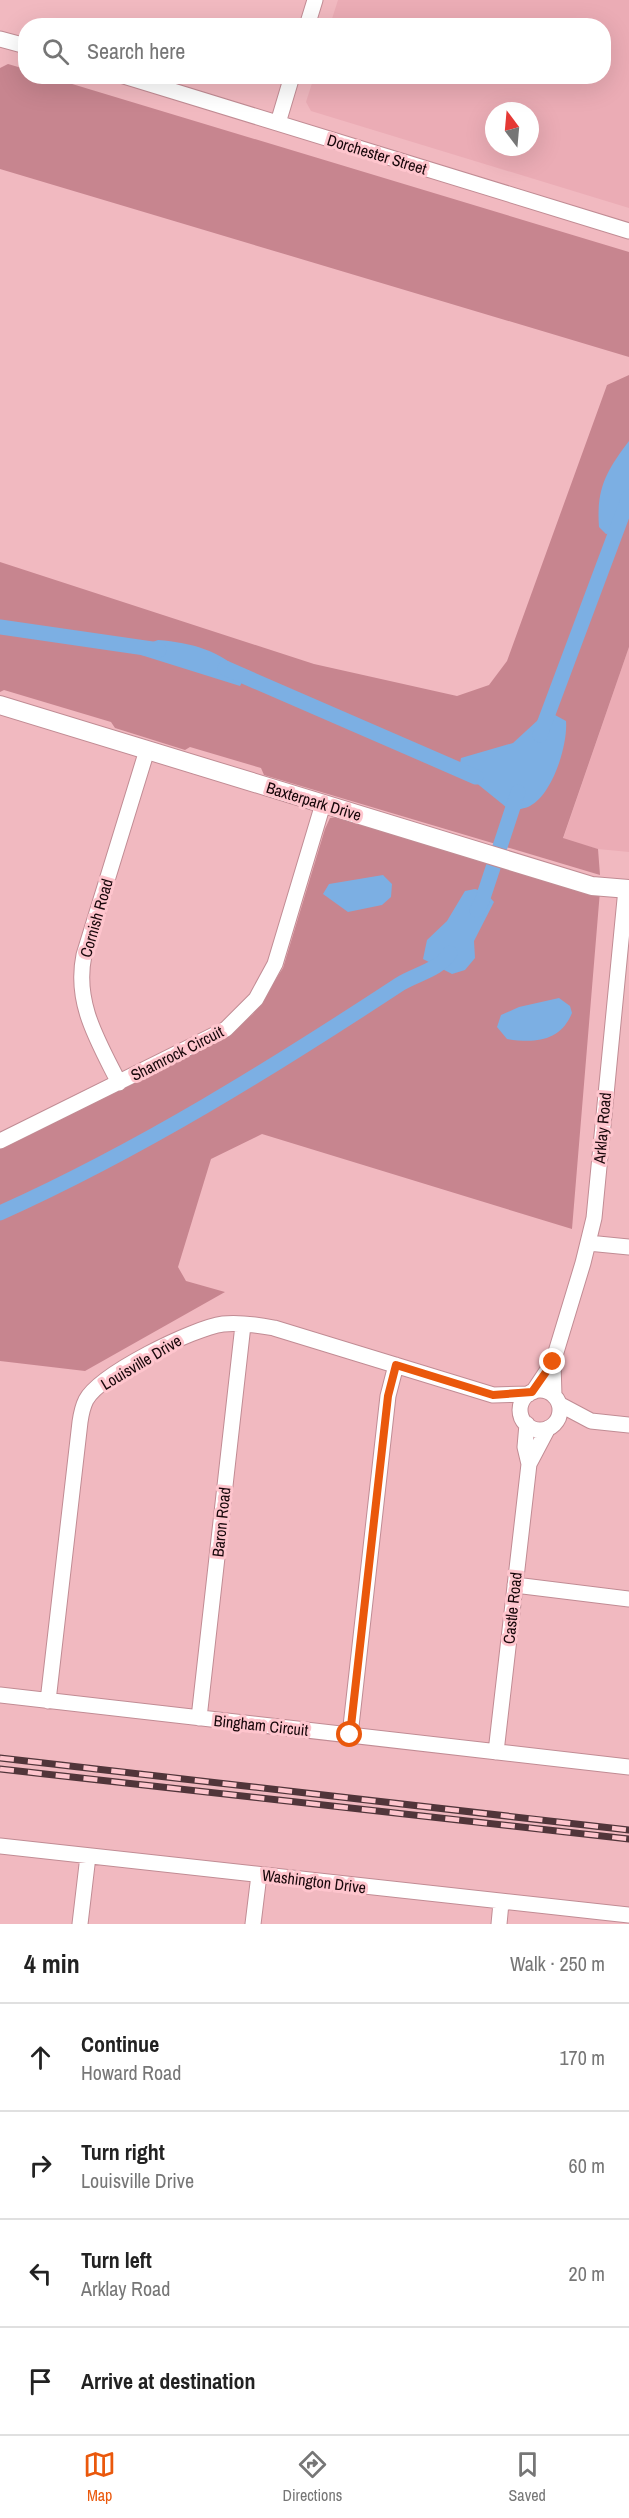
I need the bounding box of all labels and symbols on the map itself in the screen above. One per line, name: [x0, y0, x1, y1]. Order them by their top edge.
north arrow: [485, 102, 539, 156]
street label: Dorchester Street: [325, 128, 430, 180]
street label: Baxterpark Drive: [264, 776, 364, 826]
street label: Cornish Road: [74, 876, 118, 960]
street label: Shamrock Circuit: [127, 1020, 227, 1086]
street label: Arklay Road: [588, 1091, 616, 1166]
street label: Louisville Drive: [97, 1329, 185, 1395]
route end: [539, 1348, 565, 1374]
street label: Baron Road: [206, 1486, 236, 1558]
street label: Castle Road: [497, 1571, 527, 1645]
street label: Bingham Circuit: [213, 1709, 310, 1741]
route start: [336, 1721, 362, 1747]
street label: Washington Drive: [261, 1864, 367, 1898]

